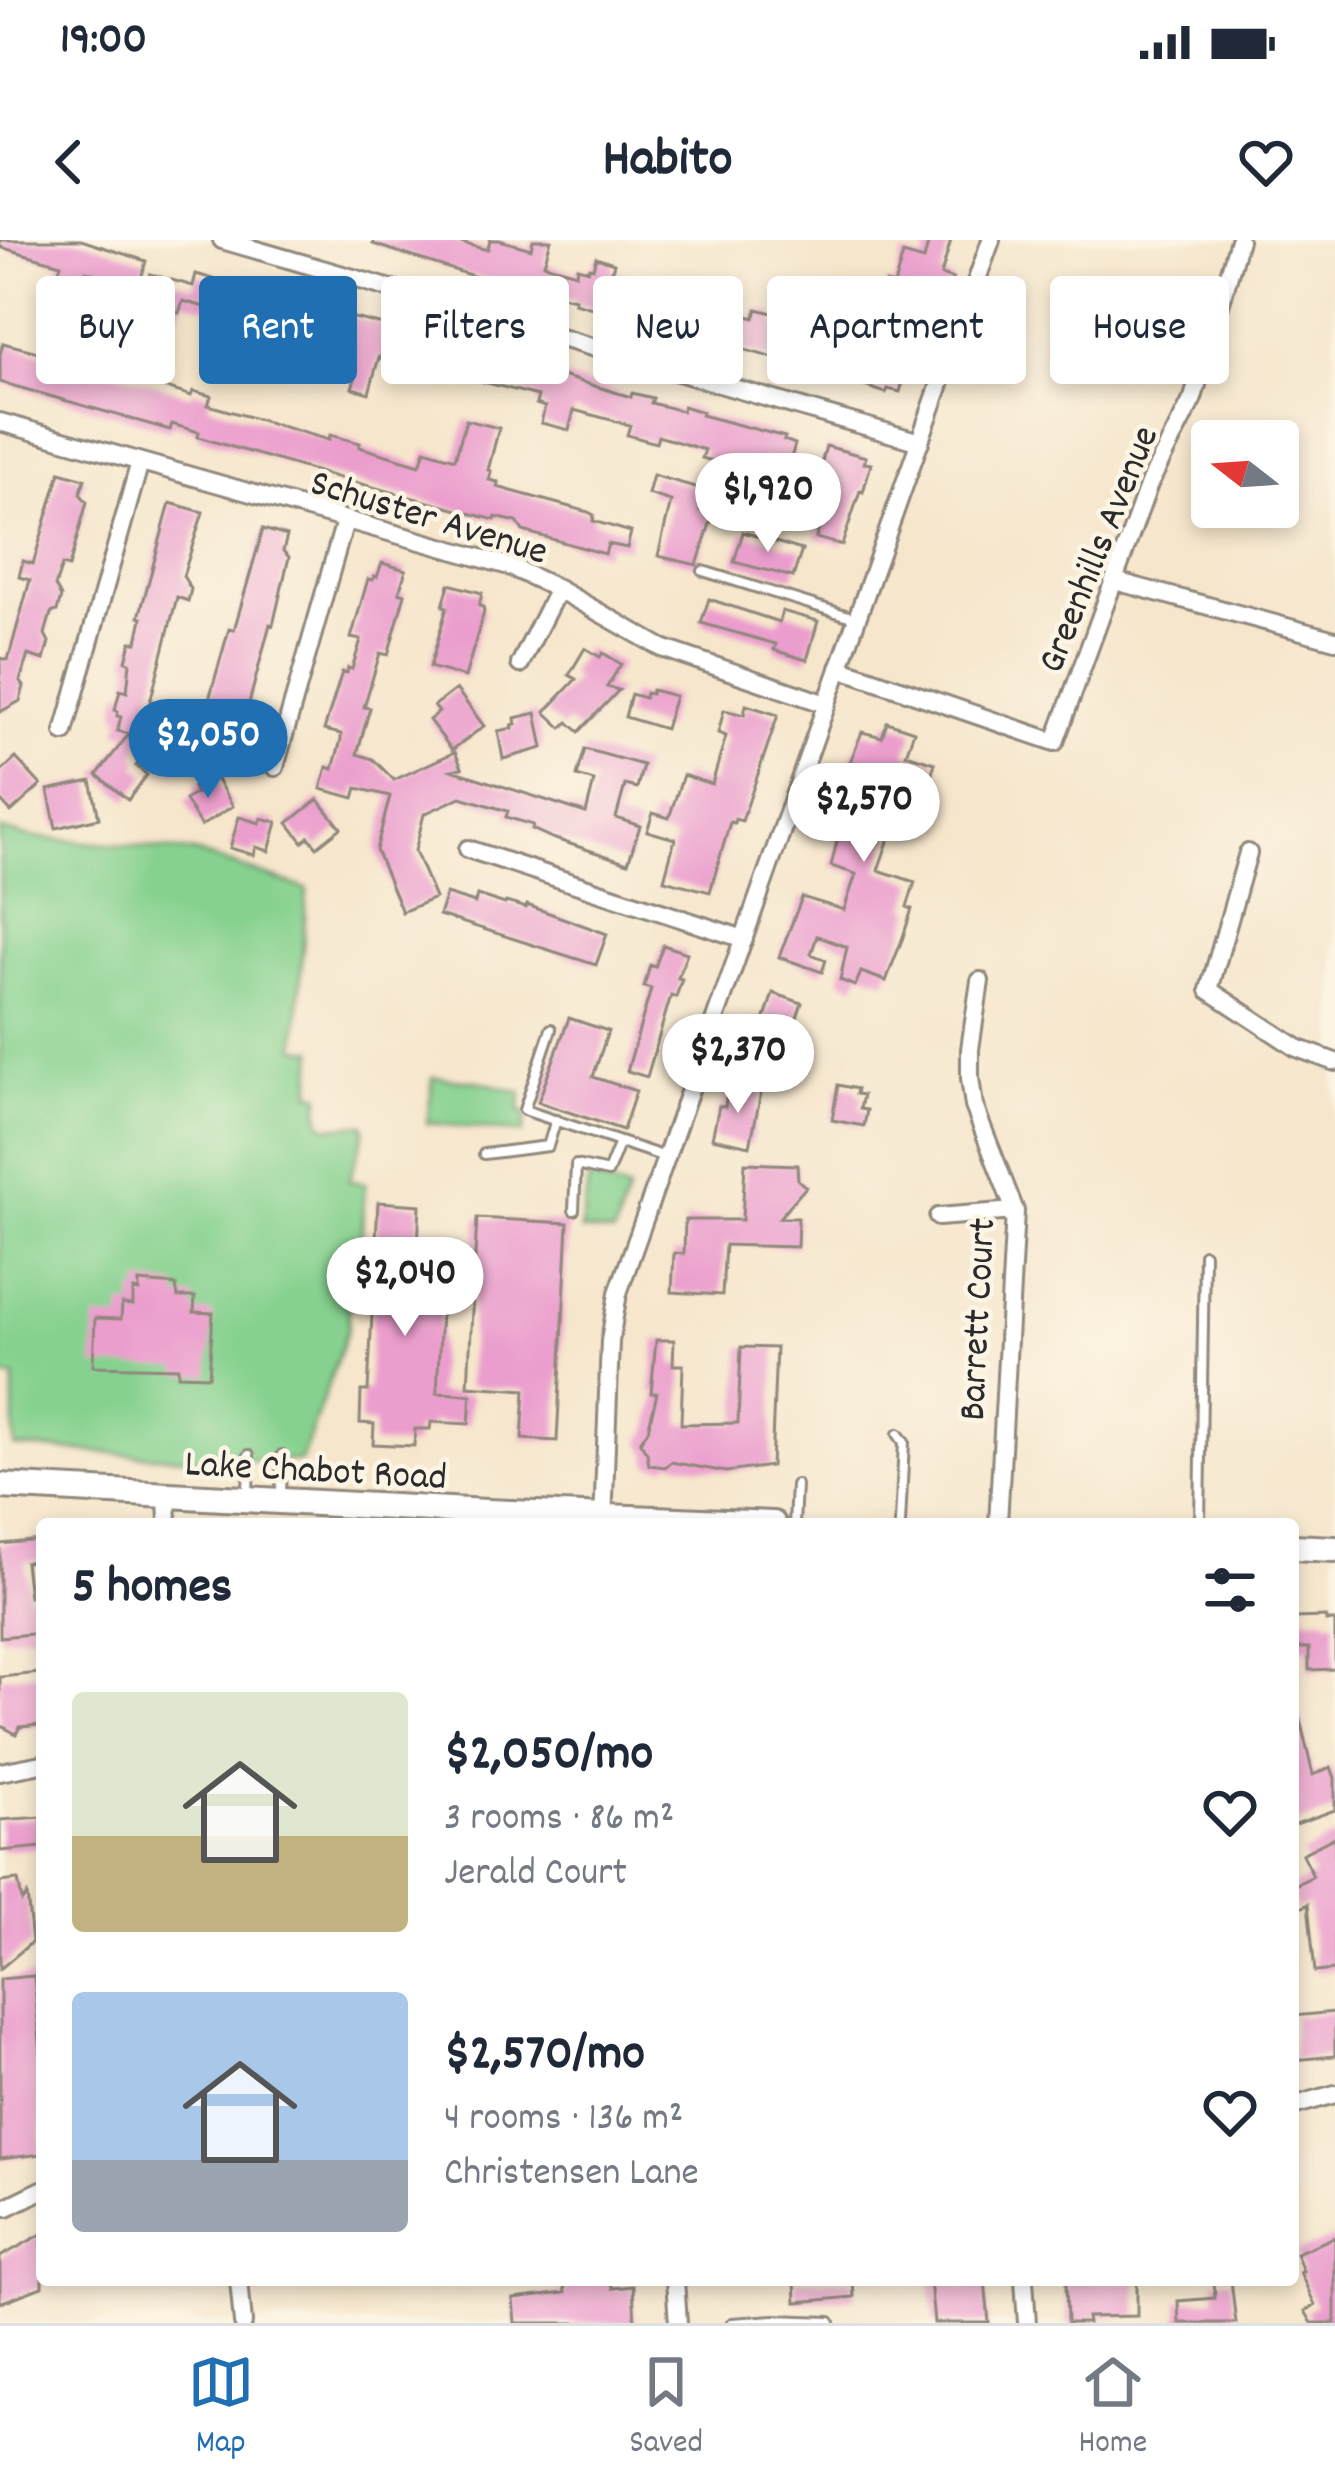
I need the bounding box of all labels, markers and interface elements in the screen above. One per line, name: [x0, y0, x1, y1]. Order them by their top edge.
text: 19:00: [60, 10, 147, 74]
text: Habito: [602, 124, 733, 201]
icon: back: [36, 129, 102, 195]
icon: heart: [1233, 129, 1299, 195]
chip: Buy: [36, 276, 175, 384]
chip: Rent: [199, 276, 357, 384]
chip: Filters: [381, 276, 569, 384]
chip: New: [593, 276, 743, 384]
chip: Apartment: [767, 276, 1026, 384]
chip: House: [1050, 276, 1229, 384]
street label: Greenhills Avenue: [1026, 419, 1176, 682]
north arrow: [1191, 420, 1299, 528]
map controls: [1191, 420, 1299, 528]
pin: $1,920: [670, 453, 866, 555]
street label: Schuster Avenue: [303, 458, 554, 582]
text: $1,920: [722, 464, 814, 519]
pin: $2,050: [110, 699, 306, 801]
text: $2,050: [156, 710, 260, 765]
pin: $2,570: [766, 763, 962, 865]
text: $2,570: [815, 774, 913, 829]
pin: $2,370: [640, 1014, 836, 1116]
text: $2,370: [689, 1025, 787, 1080]
street label: Barrett Court: [948, 1217, 1013, 1422]
pin: $2,040: [307, 1237, 503, 1339]
text: $2,040: [354, 1248, 456, 1303]
street label: Lake Chabot Road: [183, 1439, 448, 1508]
text: 5 homes: [72, 1554, 232, 1626]
icon: filters: [1197, 1557, 1263, 1623]
text: $2,050/mo: [444, 1721, 653, 1793]
icon: home: [168, 1740, 312, 1884]
icon: heart: [1197, 1779, 1263, 1845]
text: 3 rooms · 86 m²: [444, 1793, 674, 1848]
text: Jerald Court: [444, 1848, 627, 1903]
text: $2,570/mo: [444, 2021, 645, 2093]
icon: home: [168, 2040, 312, 2184]
icon: heart: [1197, 2079, 1263, 2145]
text: 4 rooms · 136 m²: [444, 2093, 683, 2148]
text: Christensen Lane: [444, 2148, 699, 2203]
tab: Map: [188, 2349, 254, 2468]
tab: Saved: [629, 2349, 703, 2468]
tab: Home: [1078, 2349, 1147, 2468]

